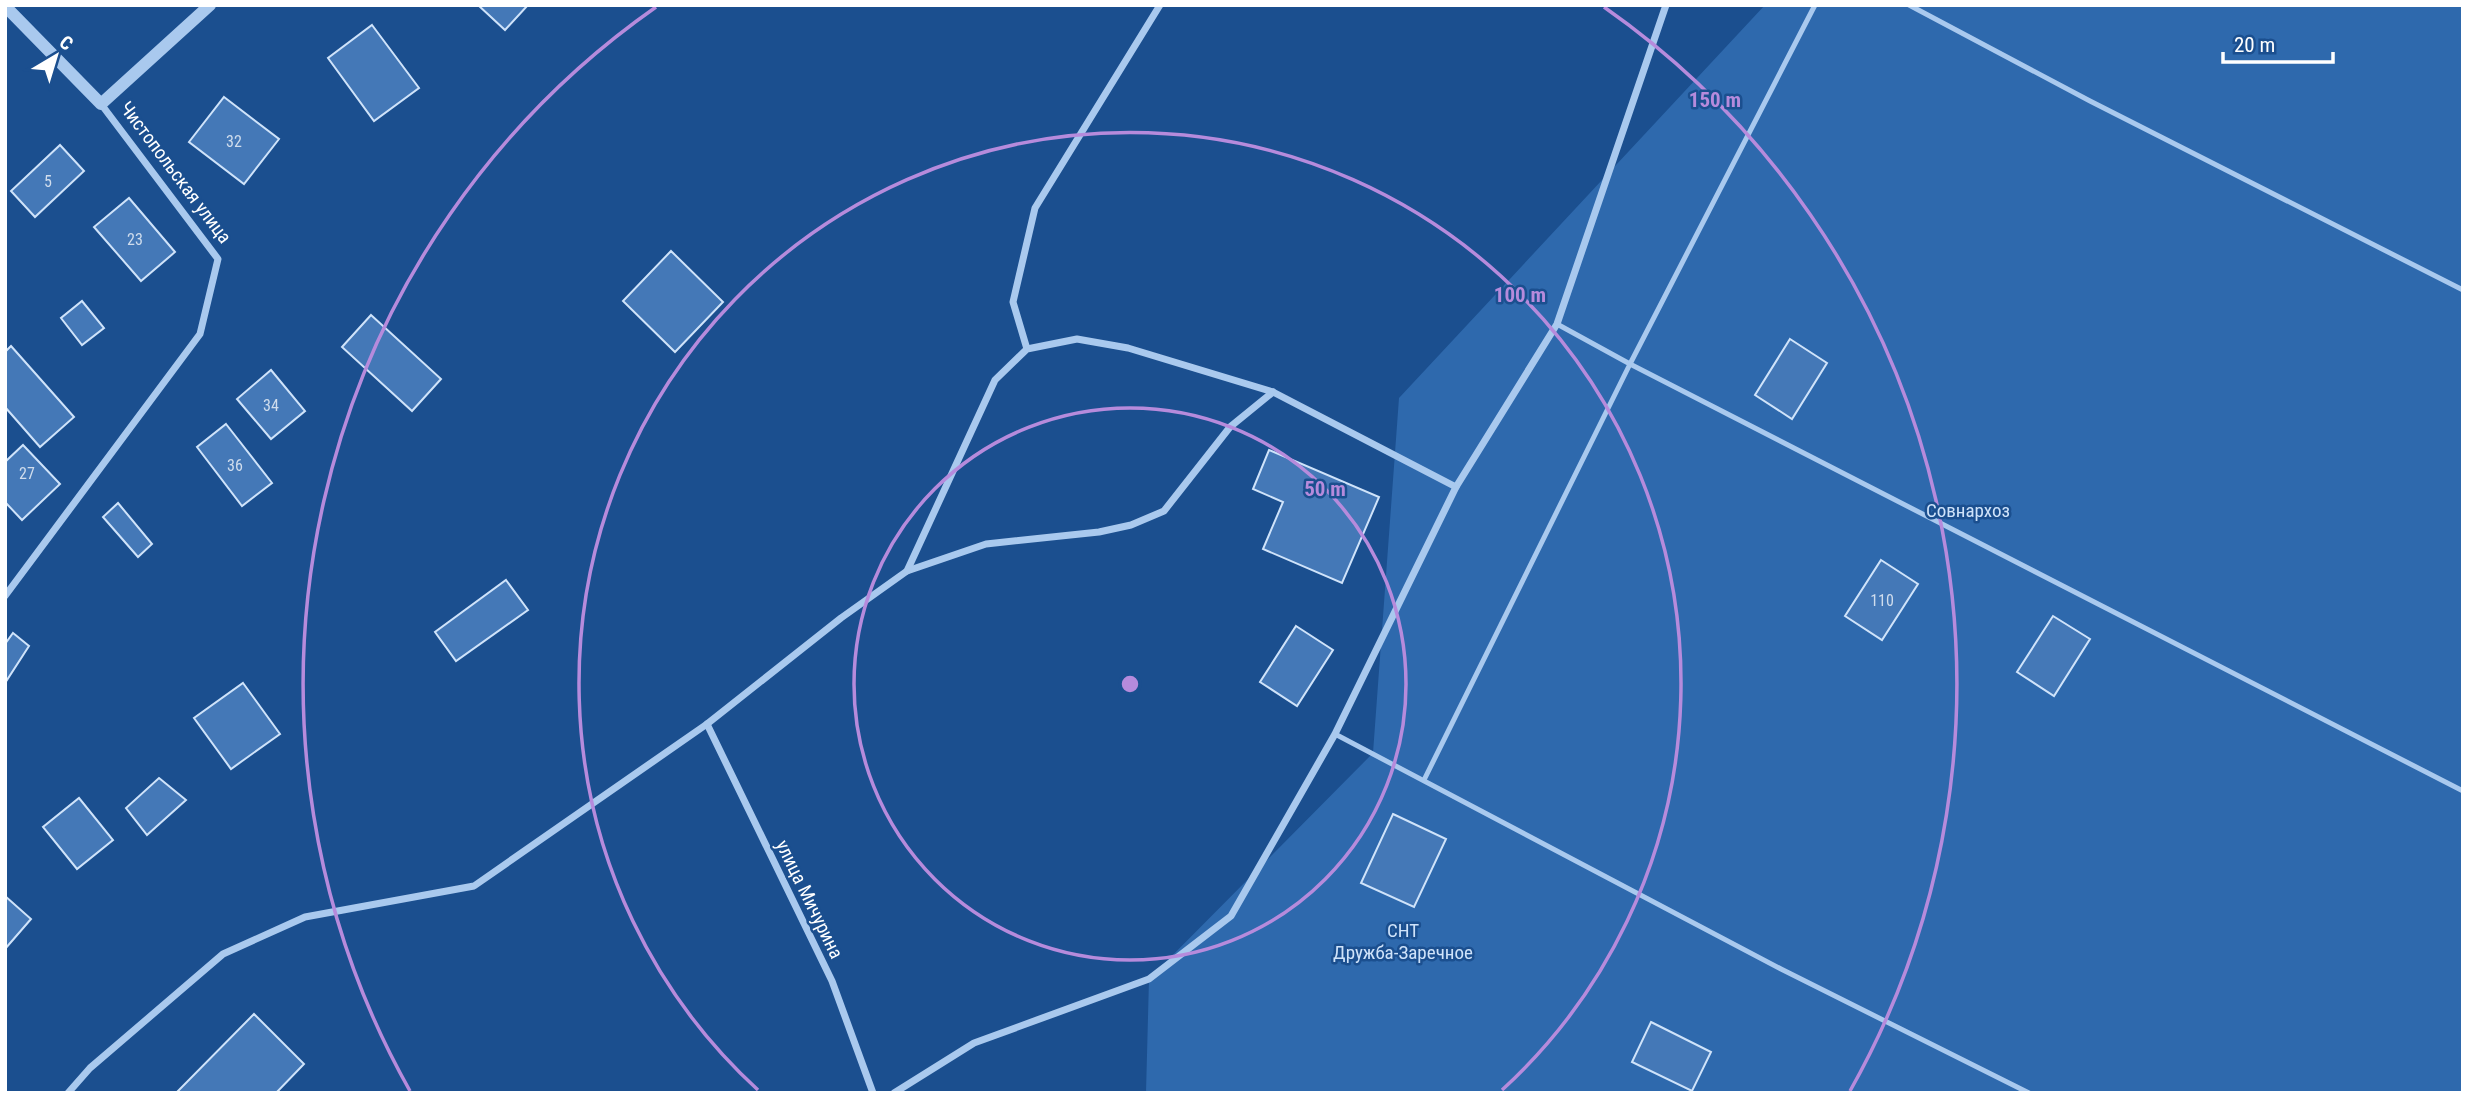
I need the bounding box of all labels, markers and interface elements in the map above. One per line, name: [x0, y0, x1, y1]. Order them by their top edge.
north arrow: [21, 21, 91, 91]
scale bar: [2223, 21, 2333, 65]
text: С: [55, 31, 78, 55]
text: 20 m: [2234, 33, 2275, 57]
text: 150 m: [1689, 88, 1741, 112]
street label: Чистопольская улица: [115, 97, 236, 248]
house number: 32: [226, 132, 242, 151]
house number: 5: [44, 172, 52, 191]
house number: 23: [127, 230, 143, 249]
text: 100 m: [1494, 283, 1546, 307]
house number: 34: [263, 396, 279, 415]
house number: 36: [227, 456, 243, 475]
house number: 27: [19, 464, 35, 483]
text: 50 m: [1304, 477, 1346, 501]
park label: Совнархоз: [1926, 499, 2010, 522]
house number: 110: [1870, 591, 1894, 610]
centre of rings: [1118, 672, 1142, 696]
street label: улица Мичурина: [771, 836, 848, 962]
park label: СНТ Дружба-Заречное: [1333, 919, 1473, 964]

